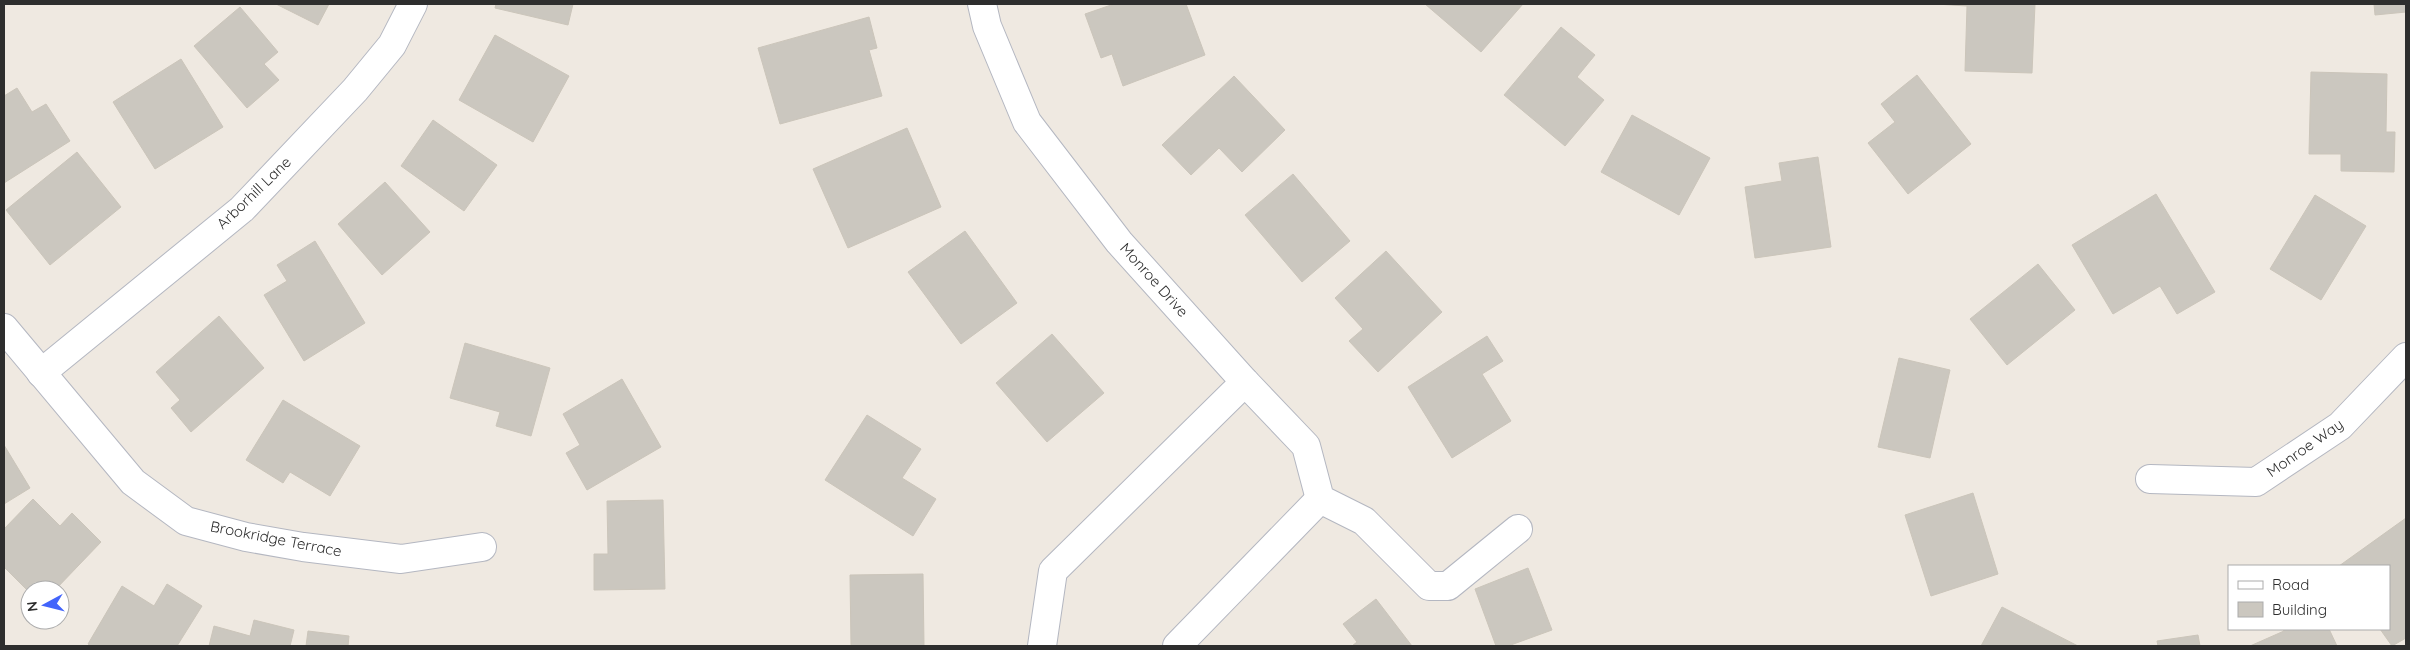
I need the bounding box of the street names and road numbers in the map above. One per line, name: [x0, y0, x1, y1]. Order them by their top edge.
street label: Arborhill Lane: [212, 152, 295, 233]
street label: Monroe Drive: [1116, 239, 1193, 321]
street label: Monroe Way: [2263, 414, 2347, 481]
street label: Brookridge Terrace: [209, 516, 343, 561]

